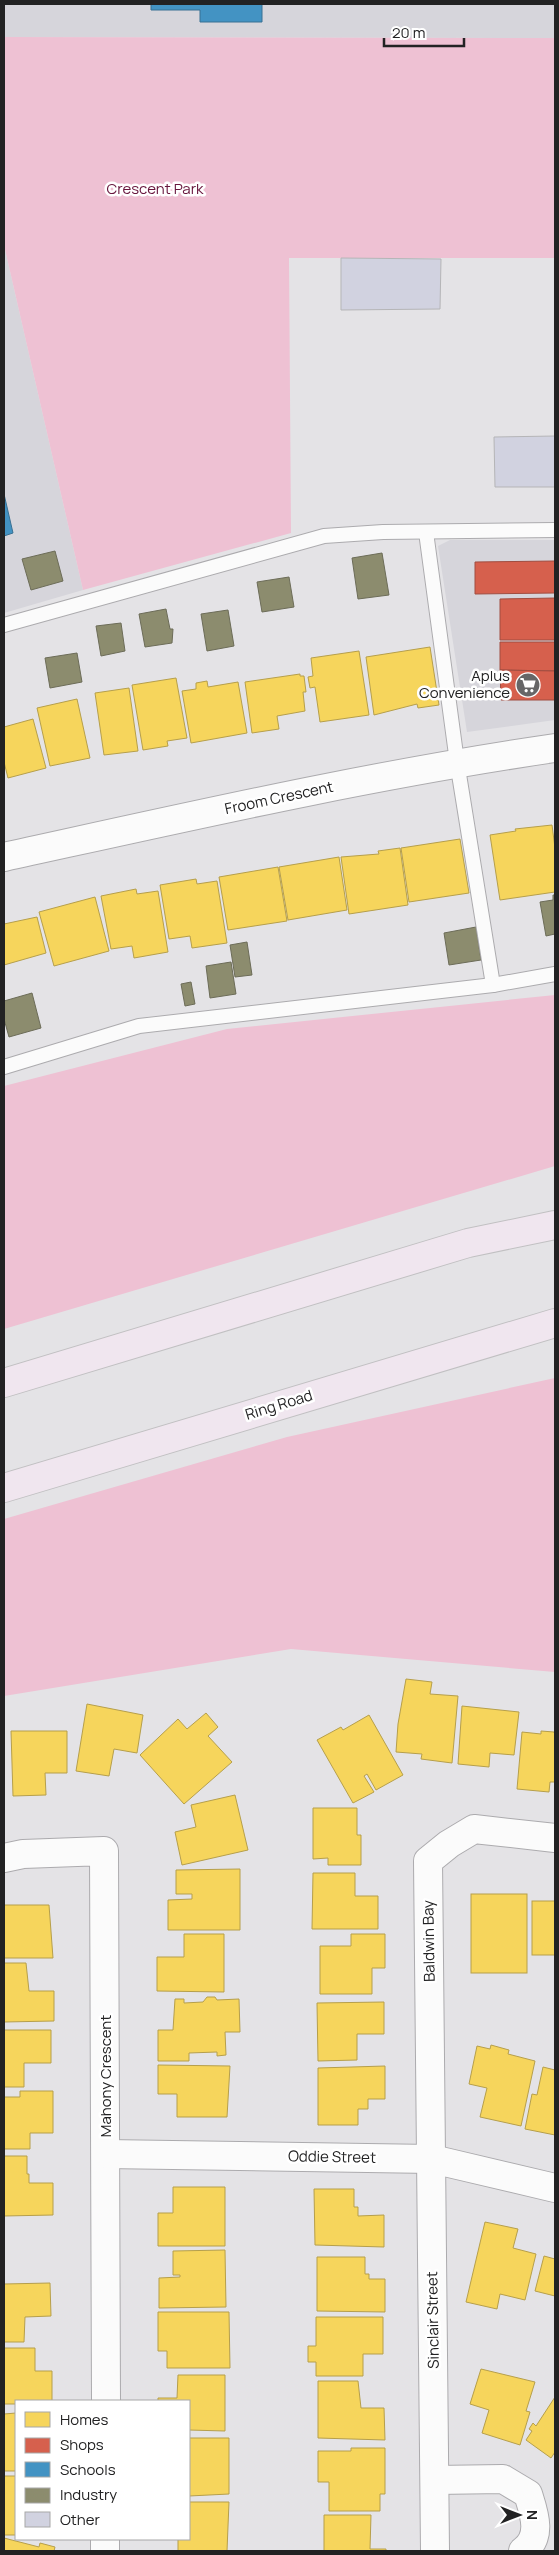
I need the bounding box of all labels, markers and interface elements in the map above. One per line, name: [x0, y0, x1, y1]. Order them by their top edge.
scale bar: [384, 15, 464, 47]
text: 20 m: [392, 22, 425, 43]
park label: Crescent Park: [106, 178, 204, 199]
place label: Aplus Convenience: [419, 665, 510, 703]
supermarket icon: Aplus Convenience: [515, 672, 541, 698]
street label: Froom Crescent: [223, 776, 335, 819]
street label: Ring Road: [243, 1384, 315, 1425]
street label: Baldwin Bay: [417, 1900, 440, 1982]
street label: Mahony Crescent: [95, 2015, 116, 2137]
street label: Oddie Street: [288, 2145, 376, 2168]
street label: Sinclair Street: [421, 2271, 444, 2369]
legend: [15, 2400, 190, 2540]
text: Homes: [60, 2409, 109, 2430]
text: Shops: [60, 2434, 104, 2455]
text: Schools: [60, 2459, 116, 2480]
text: Industry: [60, 2484, 117, 2505]
north arrow: [494, 2490, 544, 2540]
text: Other: [60, 2509, 101, 2530]
text: N: [523, 2510, 542, 2520]

